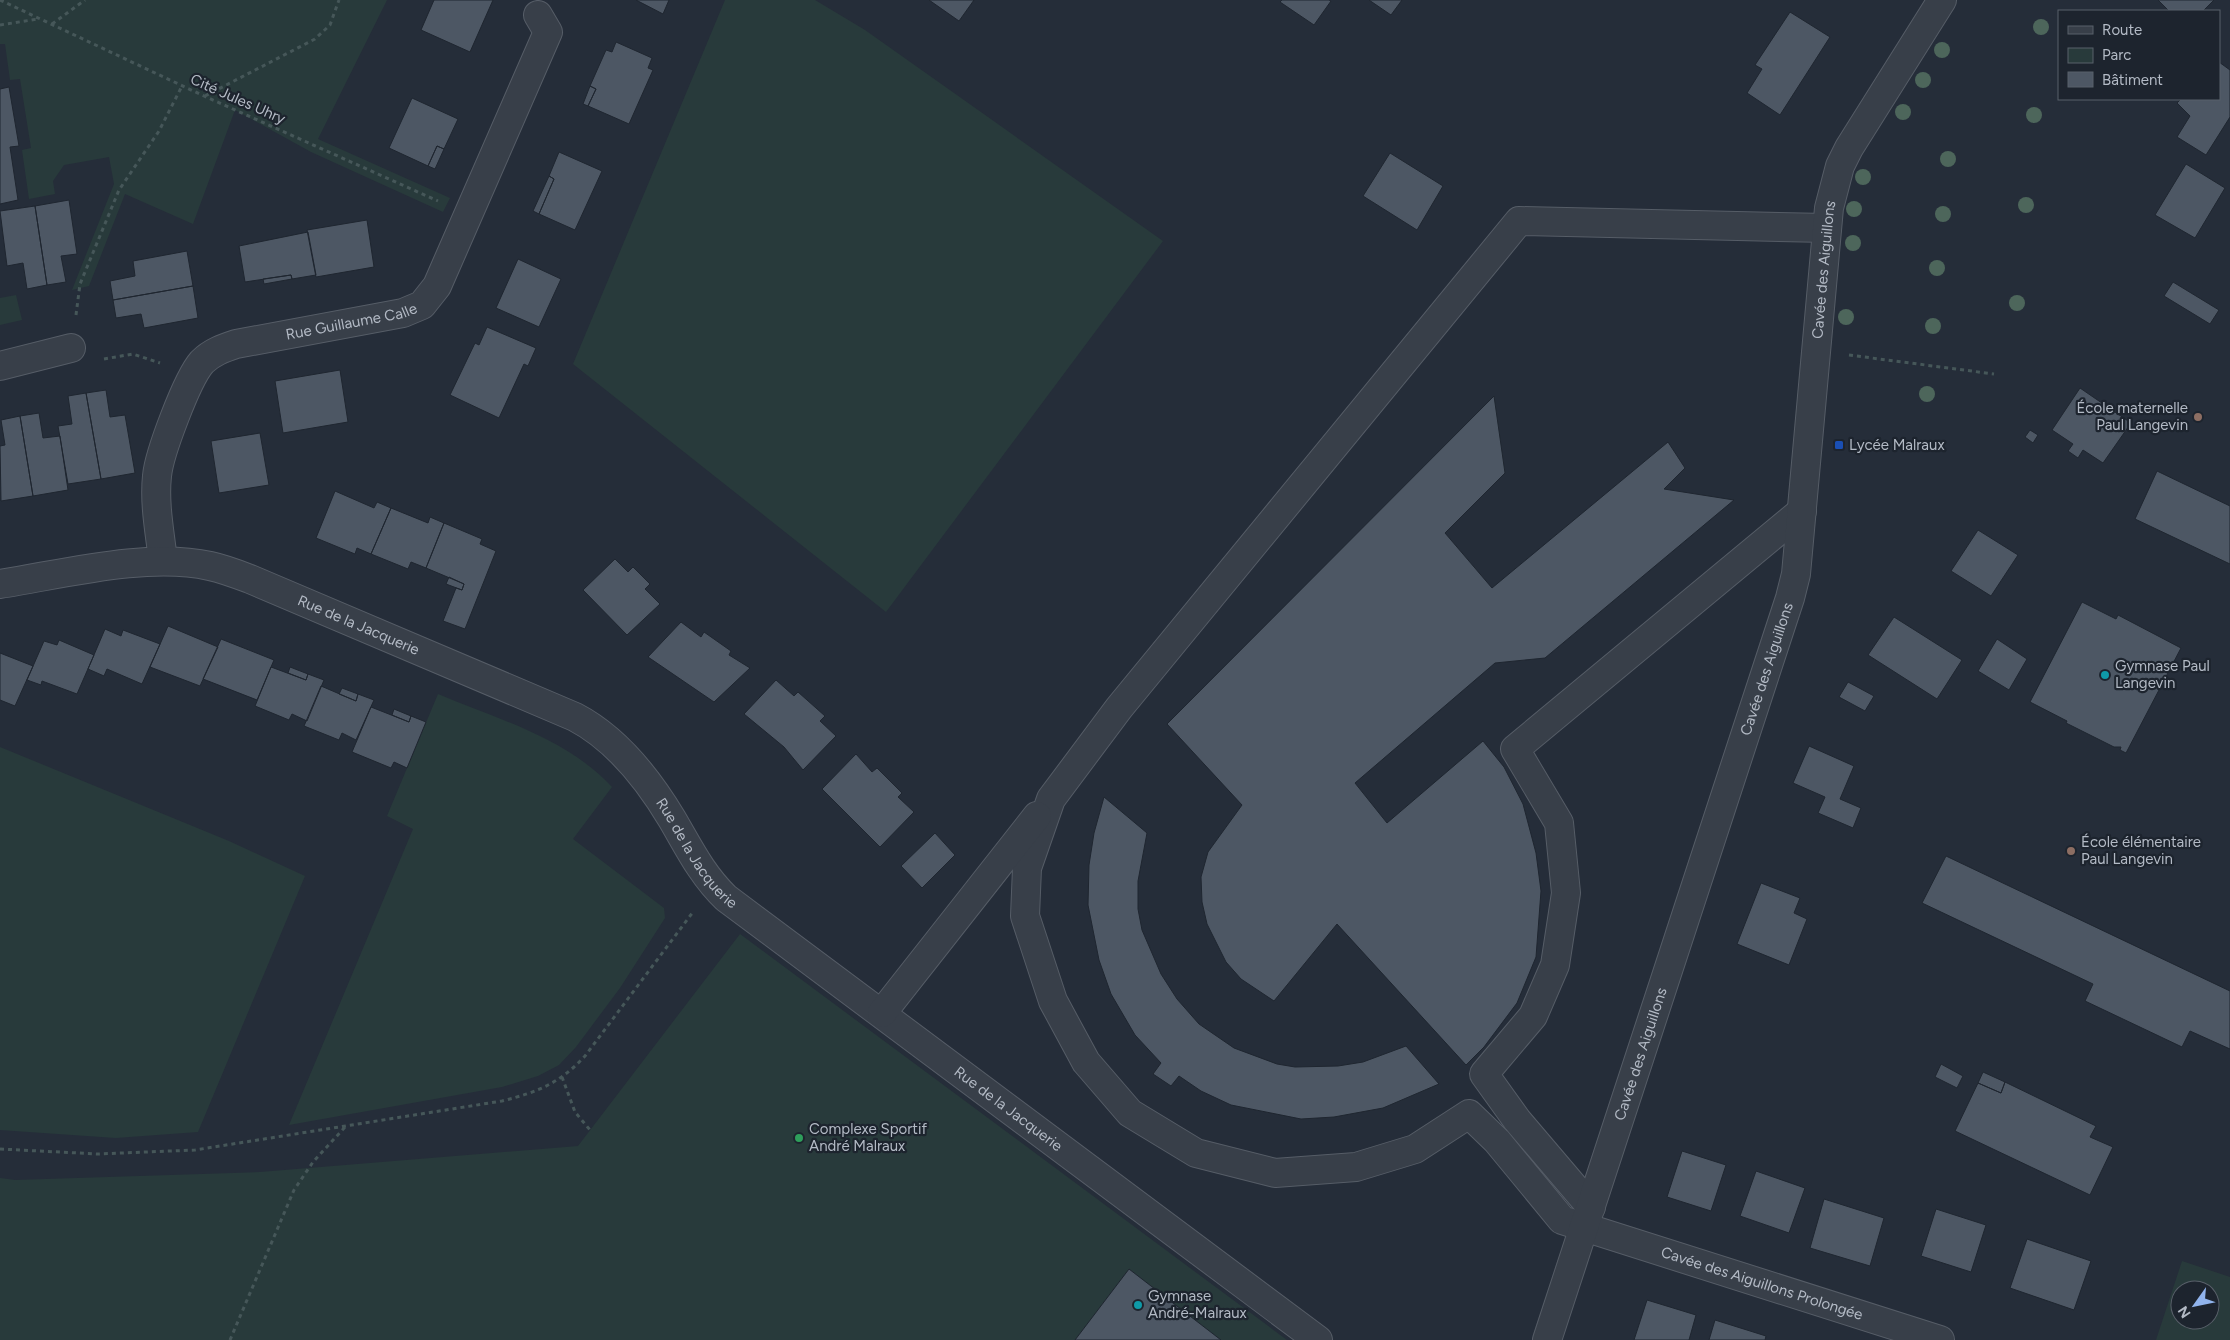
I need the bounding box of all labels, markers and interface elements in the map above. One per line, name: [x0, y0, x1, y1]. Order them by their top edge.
legend: [2058, 10, 2220, 100]
text: Route: [2102, 21, 2142, 39]
text: Parc: [2102, 46, 2131, 64]
street label: Cité Jules Uhry: [188, 70, 288, 128]
text: Bâtiment: [2102, 71, 2163, 89]
street label: Cavée des Aiguillons: [1808, 199, 1840, 340]
street label: Rue Guillaume Calle: [284, 299, 420, 344]
place label: École maternelle Paul Langevin: [2076, 399, 2188, 434]
marker: École maternelle Paul Langevin: [2192, 411, 2204, 423]
place label: Lycée Malraux: [1849, 436, 1945, 454]
marker: Lycée Malraux: [1833, 439, 1845, 451]
street label: Rue de la Jacquerie: [295, 591, 422, 659]
street label: Cavée des Aiguillons: [1737, 600, 1797, 738]
place label: Gymnase Paul Langevin: [2115, 657, 2210, 692]
marker: Gymnase Paul Langevin: [2099, 669, 2111, 681]
street label: Rue de la Jacquerie: [652, 795, 741, 912]
place label: École élémentaire Paul Langevin: [2081, 833, 2201, 868]
marker: École élémentaire Paul Langevin: [2065, 845, 2077, 857]
street label: Cavée des Aiguillons: [1611, 985, 1671, 1123]
street label: Rue de la Jacquerie: [951, 1062, 1066, 1155]
place label: Complexe Sportif André Malraux: [809, 1120, 928, 1155]
marker: Complexe Sportif André Malraux: [793, 1132, 805, 1144]
street label: Cavée des Aiguillons Prolongée: [1659, 1243, 1865, 1324]
north arrow: [2170, 1280, 2220, 1330]
place label: Gymnase André-Malraux: [1148, 1287, 1247, 1322]
marker: Gymnase André-Malraux: [1132, 1299, 1144, 1311]
text: N: [2174, 1303, 2195, 1321]

